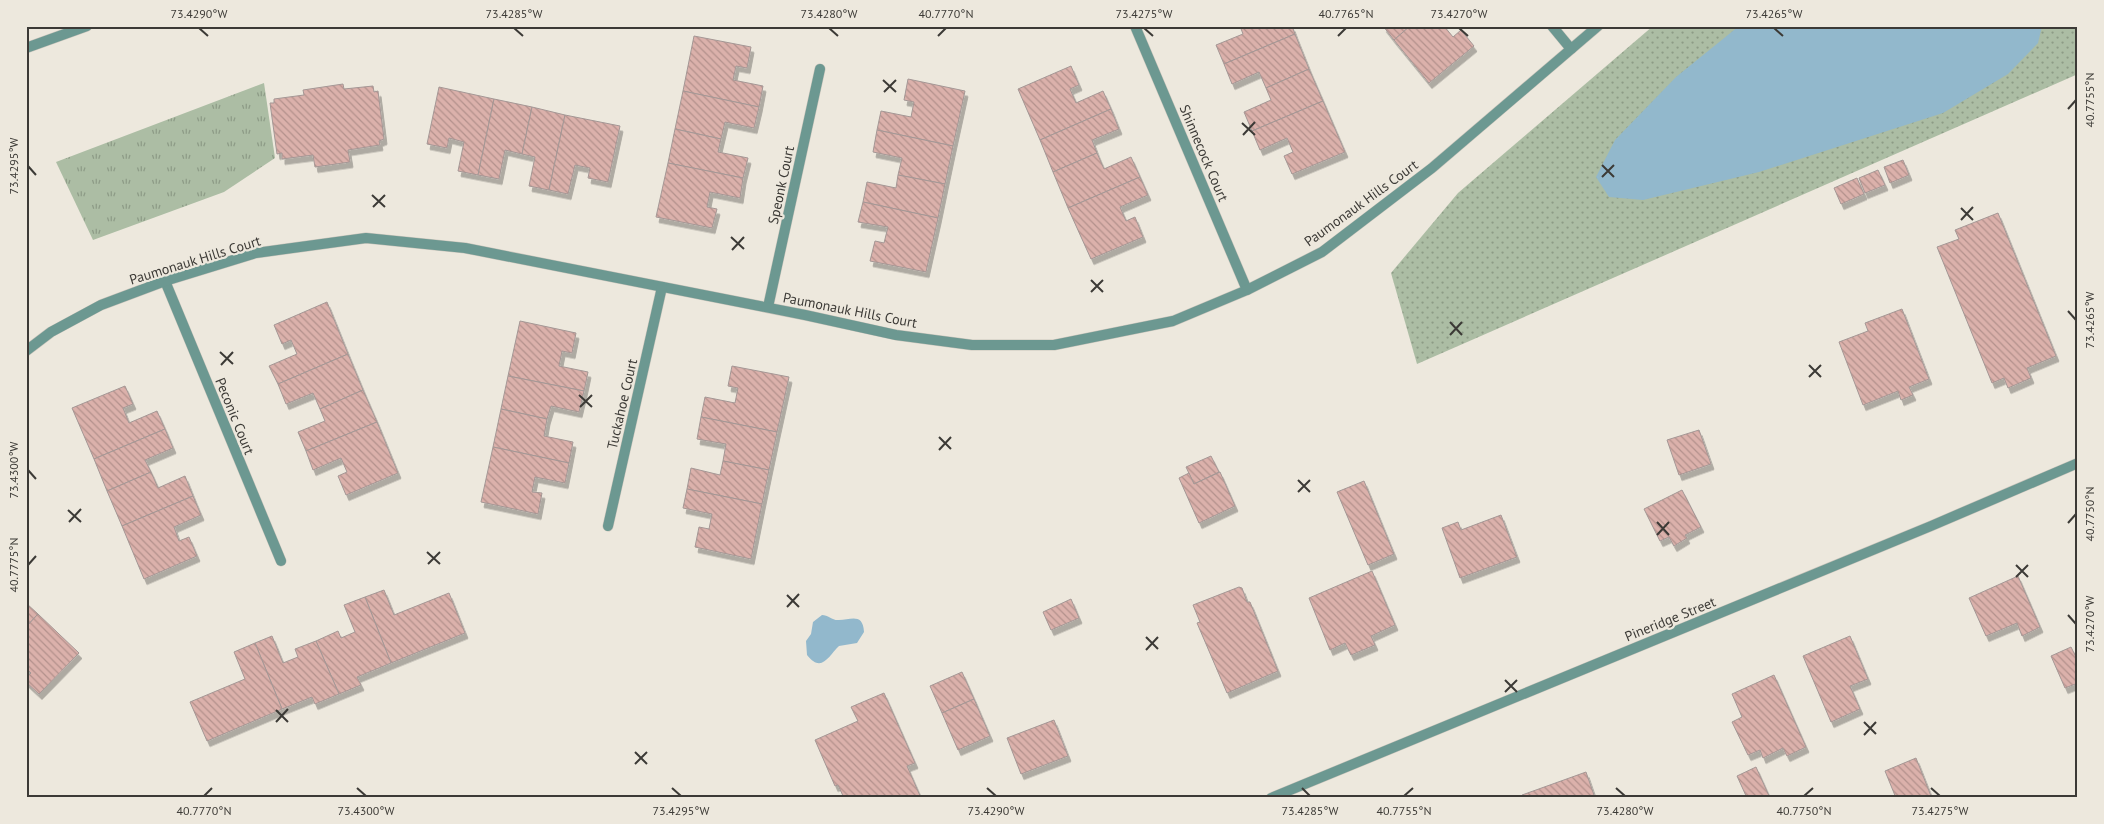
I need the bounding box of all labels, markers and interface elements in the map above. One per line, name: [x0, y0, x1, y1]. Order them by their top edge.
text: 73.4290°W: [171, 6, 227, 21]
text: 73.4285°W: [486, 6, 542, 21]
text: 73.4280°W: [801, 6, 857, 21]
text: 40.7770°N: [919, 6, 973, 21]
text: 73.4275°W: [1116, 6, 1172, 21]
text: 40.7765°N: [1319, 6, 1373, 21]
text: 73.4270°W: [1431, 6, 1487, 21]
text: 73.4265°W: [1746, 6, 1802, 21]
text: 40.7755°N: [2082, 73, 2097, 127]
street label: Shinnecock Court: [1176, 102, 1233, 204]
text: 73.4295°W: [6, 138, 21, 194]
street label: Speonk Court: [764, 144, 798, 226]
street label: Paumonauk Hills Court: [1301, 156, 1422, 250]
street label: Paumonauk Hills Court: [127, 231, 263, 289]
street label: Paumonauk Hills Court: [781, 288, 919, 332]
text: 73.4265°W: [2082, 292, 2097, 348]
street label: Tuckahoe Court: [603, 357, 641, 451]
street label: Peconic Court: [211, 375, 259, 457]
text: 73.4300°W: [6, 442, 21, 498]
text: 40.7750°N: [2082, 487, 2097, 541]
text: 40.7775°N: [6, 538, 21, 592]
street label: Pineridge Street: [1622, 592, 1718, 645]
text: 73.4270°W: [2082, 596, 2097, 652]
text: 40.7770°N: [177, 803, 231, 818]
text: 73.4300°W: [338, 803, 394, 818]
text: 73.4295°W: [653, 803, 709, 818]
text: 73.4290°W: [968, 803, 1024, 818]
text: 73.4285°W: [1282, 803, 1338, 818]
text: 40.7755°N: [1377, 803, 1431, 818]
text: 73.4280°W: [1597, 803, 1653, 818]
text: 40.7750°N: [1777, 803, 1831, 818]
text: 73.4275°W: [1912, 803, 1968, 818]

